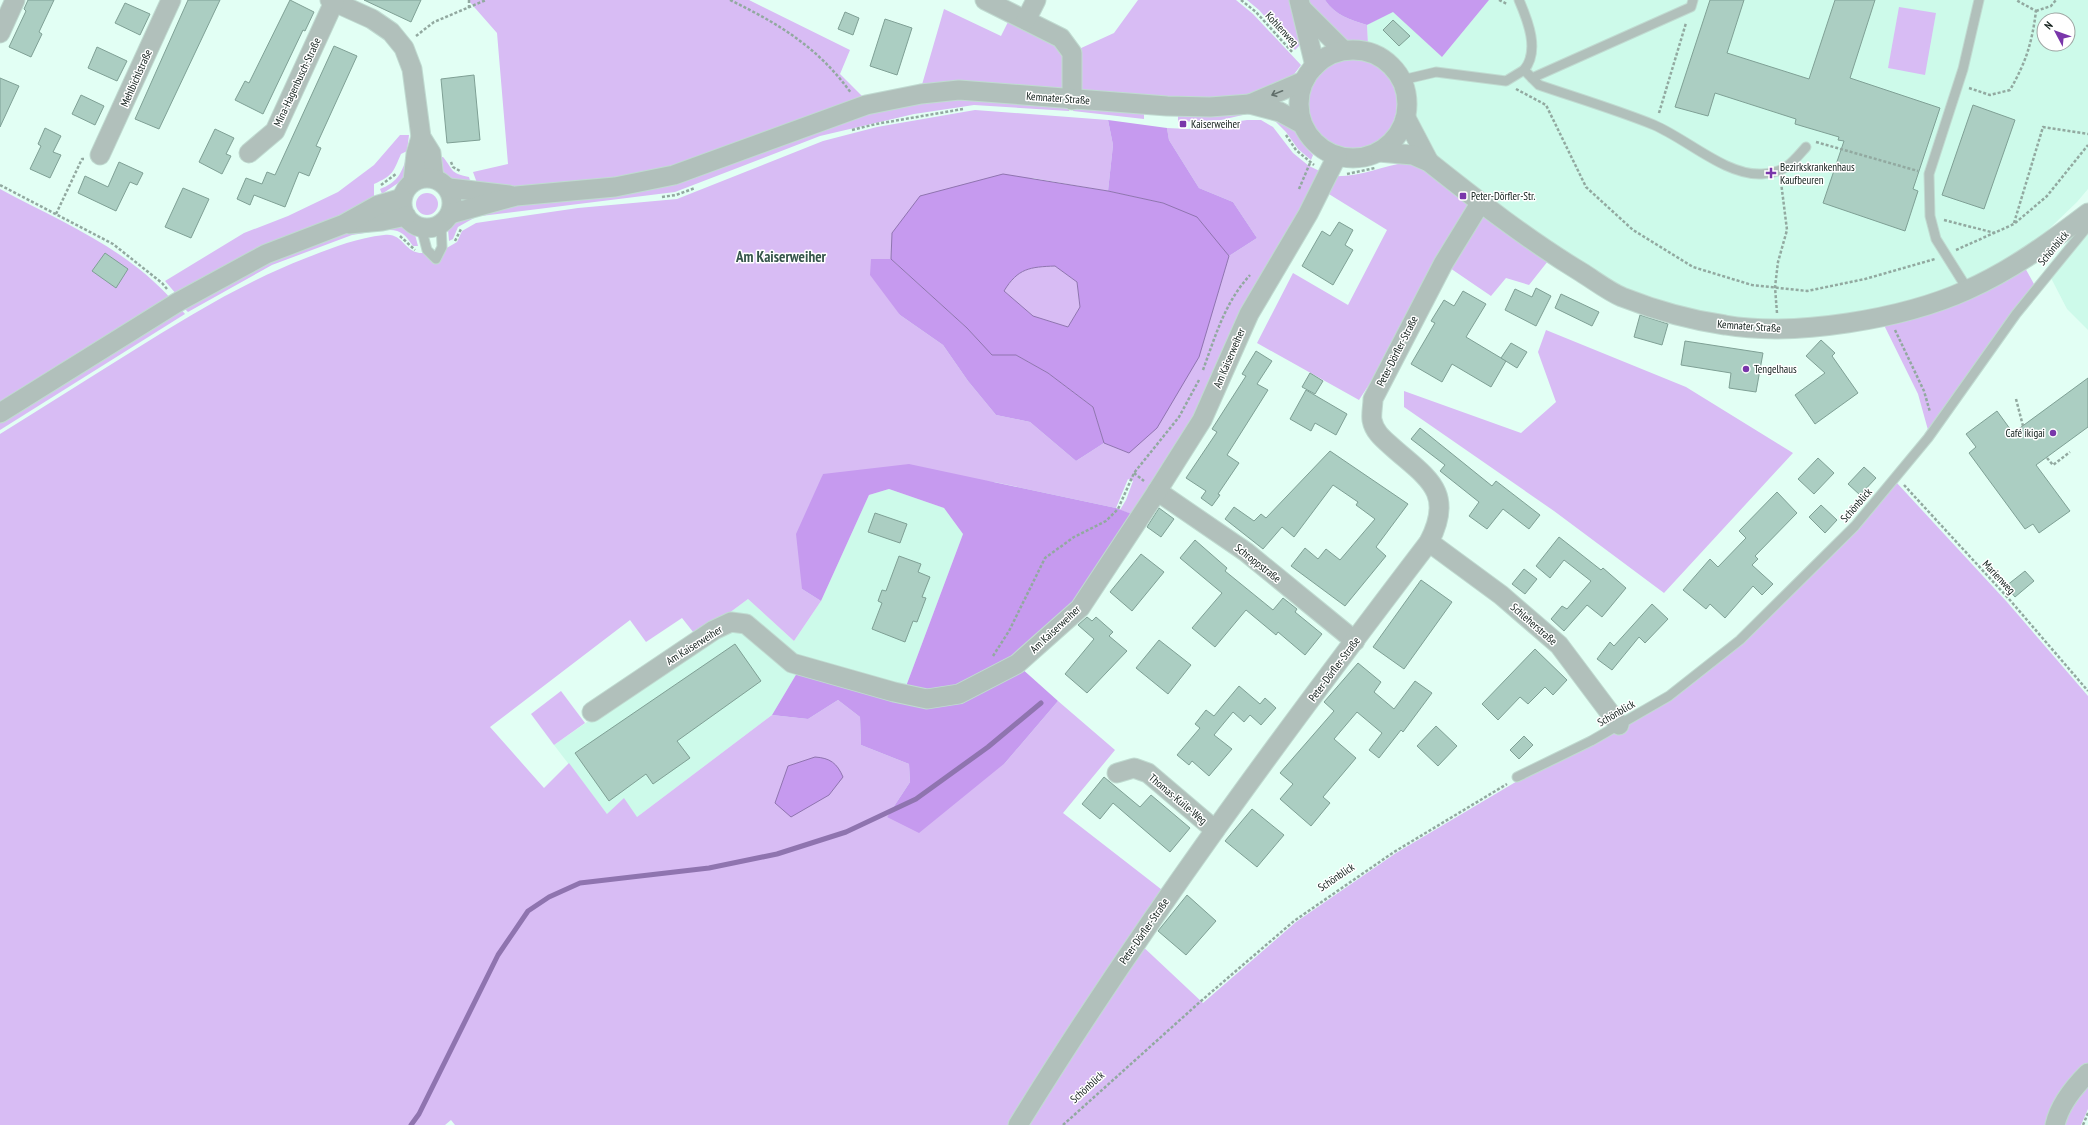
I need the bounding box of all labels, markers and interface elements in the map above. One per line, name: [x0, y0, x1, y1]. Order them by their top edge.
street label: Kohlenweg: [1263, 9, 1302, 49]
north arrow: [2036, 12, 2076, 52]
text: N: [2041, 19, 2056, 32]
street label: Mina-Hagenbusch-Straße: [270, 35, 324, 129]
street label: Mehlbichlstraße: [117, 47, 155, 109]
street label: Kemnater Straße: [1026, 89, 1091, 107]
one-way arrow: [1272, 90, 1284, 97]
place label: Kaiserweiher: [1191, 117, 1240, 131]
marker: Kaiserweiher: [1178, 119, 1188, 129]
place label: Bezirkskrankenhaus Kaufbeuren: [1780, 160, 1855, 187]
marker: Bezirkskrankenhaus Kaufbeuren: [1765, 167, 1777, 179]
place label: Peter-Dörfler-Str.: [1471, 189, 1536, 203]
marker: Peter-Dörfler-Str.: [1458, 191, 1468, 201]
street label: Schönblick: [2034, 227, 2072, 268]
district label: Am Kaiserweiher: [735, 247, 827, 266]
street label: Peter-Dörfler-Straße: [1373, 313, 1421, 389]
street label: Kemnater Straße: [1717, 317, 1782, 335]
street label: Am Kaiserweiher: [1210, 326, 1248, 390]
place label: Tengelhaus: [1754, 362, 1797, 376]
marker: Tengelhaus: [1741, 364, 1751, 374]
place label: Café ikigai: [2006, 426, 2045, 440]
marker: Café ikigai: [2048, 428, 2058, 438]
street label: Schönblick: [1837, 484, 1875, 525]
street label: Schroppstraße: [1232, 541, 1284, 586]
street label: Marienweg: [1980, 557, 2019, 597]
street label: Schleherstraße: [1508, 600, 1560, 648]
street label: Am Kaiserweiher: [1027, 602, 1083, 656]
street label: Am Kaiserweiher: [663, 622, 725, 668]
street label: Peter-Dörfler-Straße: [1305, 634, 1363, 704]
street label: Schönblick: [1595, 696, 1638, 729]
street label: Thomas-Kuile-Weg: [1146, 771, 1210, 828]
street label: Schönblick: [1315, 859, 1357, 894]
street label: Peter-Dörfler-Straße: [1116, 895, 1172, 967]
street label: Schönblick: [1067, 1068, 1107, 1106]

